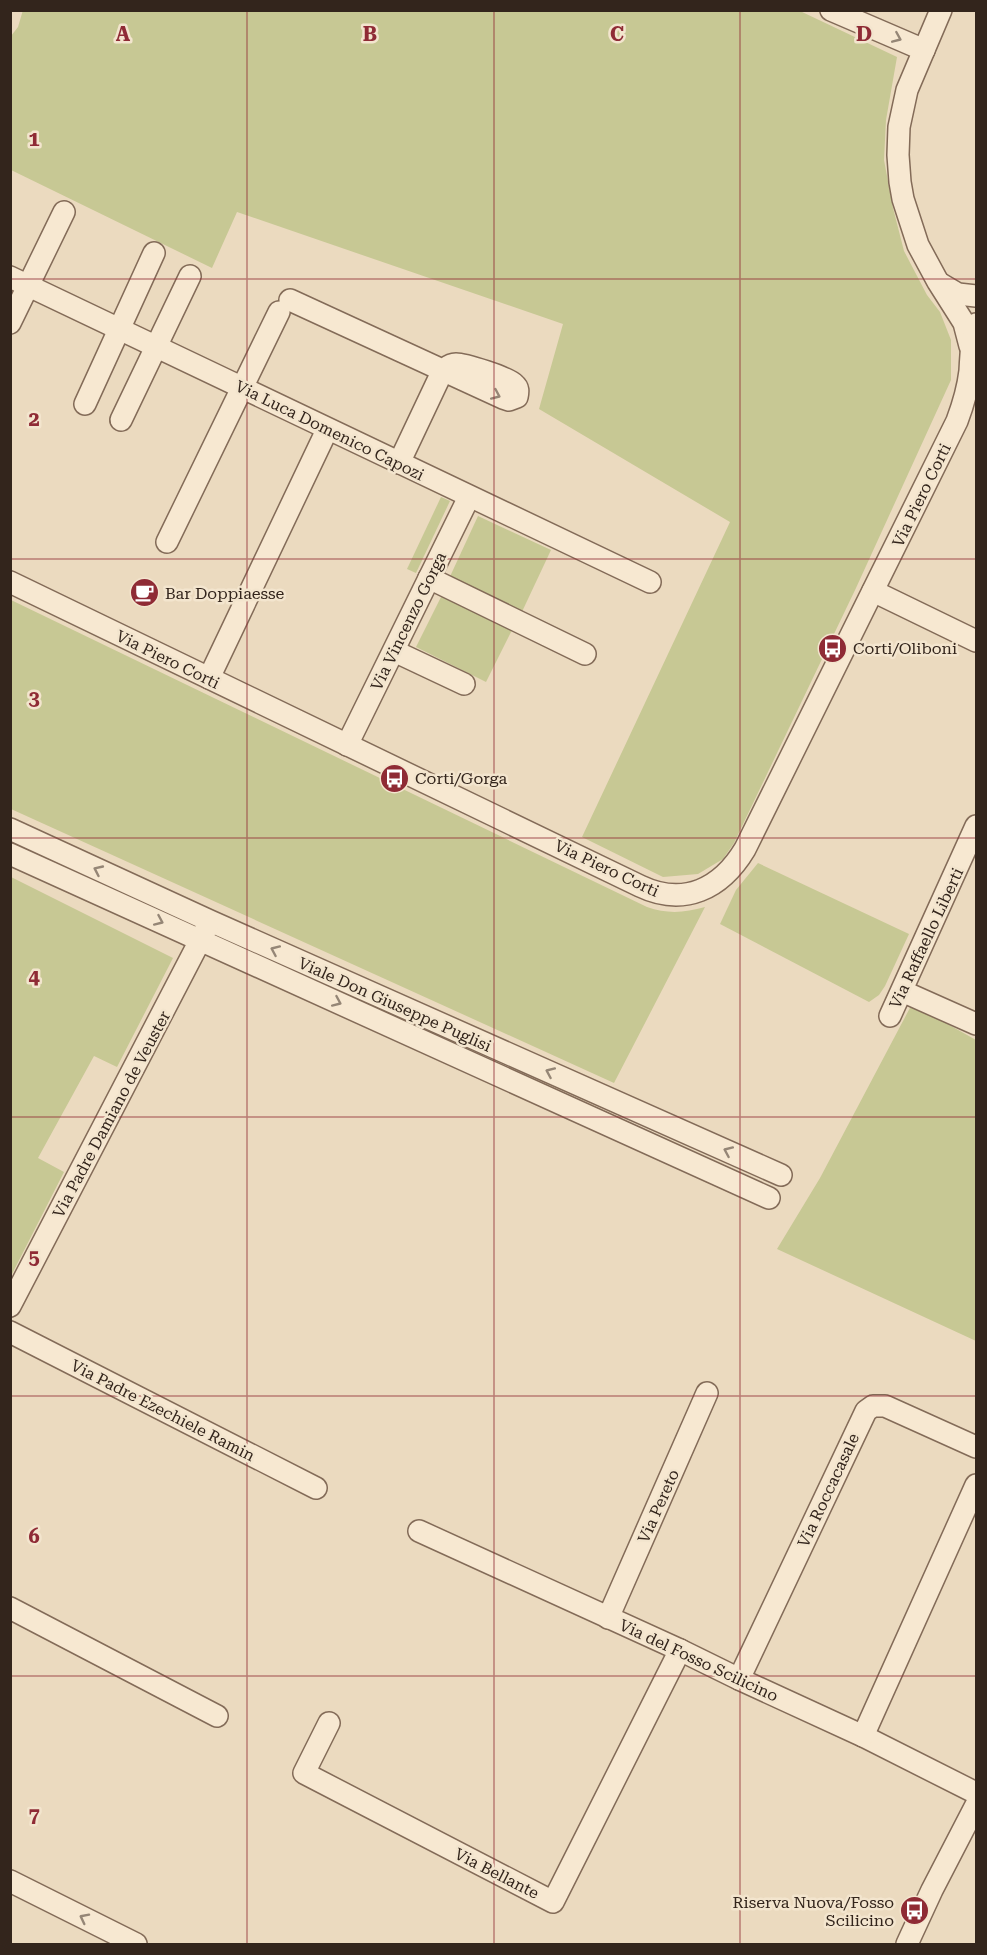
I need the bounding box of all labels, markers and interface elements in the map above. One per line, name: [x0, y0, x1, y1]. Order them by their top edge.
text: A: [116, 22, 131, 46]
text: B: [363, 22, 377, 46]
text: C: [610, 22, 624, 46]
text: D: [856, 22, 872, 46]
one-way arrow: [891, 31, 902, 43]
text: 1: [28, 127, 40, 151]
street label: Via Luca Domenico Capozi: [232, 376, 427, 484]
one-way arrow: [490, 387, 501, 399]
text: 2: [28, 407, 40, 431]
street label: Via Piero Corti: [888, 440, 955, 550]
street label: Via Vincenzo Gorga: [367, 549, 450, 693]
cafe icon: Bar Doppiaesse: [128, 577, 160, 609]
place label: Bar Doppiaesse: [165, 584, 285, 603]
street label: Via Piero Corti: [113, 626, 223, 693]
bus stop icon: Corti/Oliboni: [816, 632, 848, 664]
place label: Corti/Oliboni: [853, 639, 957, 658]
text: 3: [28, 686, 40, 710]
bus stop icon: Corti/Gorga: [378, 762, 410, 794]
place label: Corti/Gorga: [415, 769, 507, 788]
street label: Via Piero Corti: [552, 836, 662, 901]
one-way arrow: [93, 865, 104, 877]
street label: Via Raffaello Liberti: [886, 865, 967, 1012]
one-way arrow: [153, 914, 164, 926]
one-way arrow: [271, 946, 282, 958]
street label: Viale Don Giuseppe Puglisi: [295, 953, 494, 1056]
text: 4: [28, 965, 40, 989]
one-way arrow: [331, 994, 342, 1006]
street label: Via Padre Damiano de Veuster: [49, 1007, 174, 1221]
one-way arrow: [545, 1067, 556, 1079]
one-way arrow: [723, 1147, 734, 1159]
text: 5: [28, 1245, 40, 1269]
street label: Via Padre Ezechiele Ramin: [68, 1356, 258, 1465]
street label: Via Roccacasale: [794, 1430, 863, 1550]
street label: Via Pereto: [634, 1466, 683, 1546]
text: 6: [28, 1524, 40, 1548]
street label: Via del Fosso Scilicino: [616, 1615, 781, 1706]
text: 7: [28, 1803, 40, 1827]
street label: Via Bellante: [452, 1844, 542, 1903]
place label: Riserva Nuova/Fosso Scilicino: [732, 1893, 894, 1930]
bus stop icon: Riserva Nuova/Fosso Scilicino: [899, 1895, 931, 1927]
one-way arrow: [79, 1914, 90, 1925]

